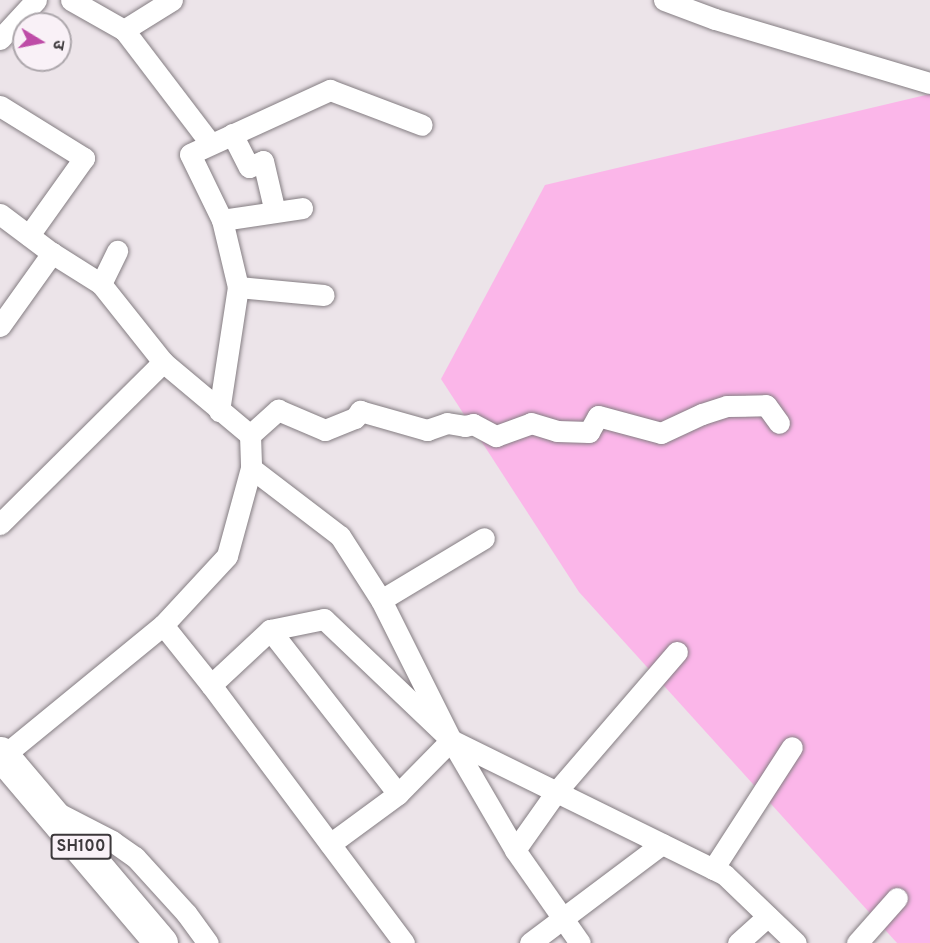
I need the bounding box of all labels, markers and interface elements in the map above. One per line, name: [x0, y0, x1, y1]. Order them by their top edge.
north arrow: [12, 12, 72, 72]
text: उ: [47, 38, 68, 51]
road number: SH100: [50, 834, 112, 860]

